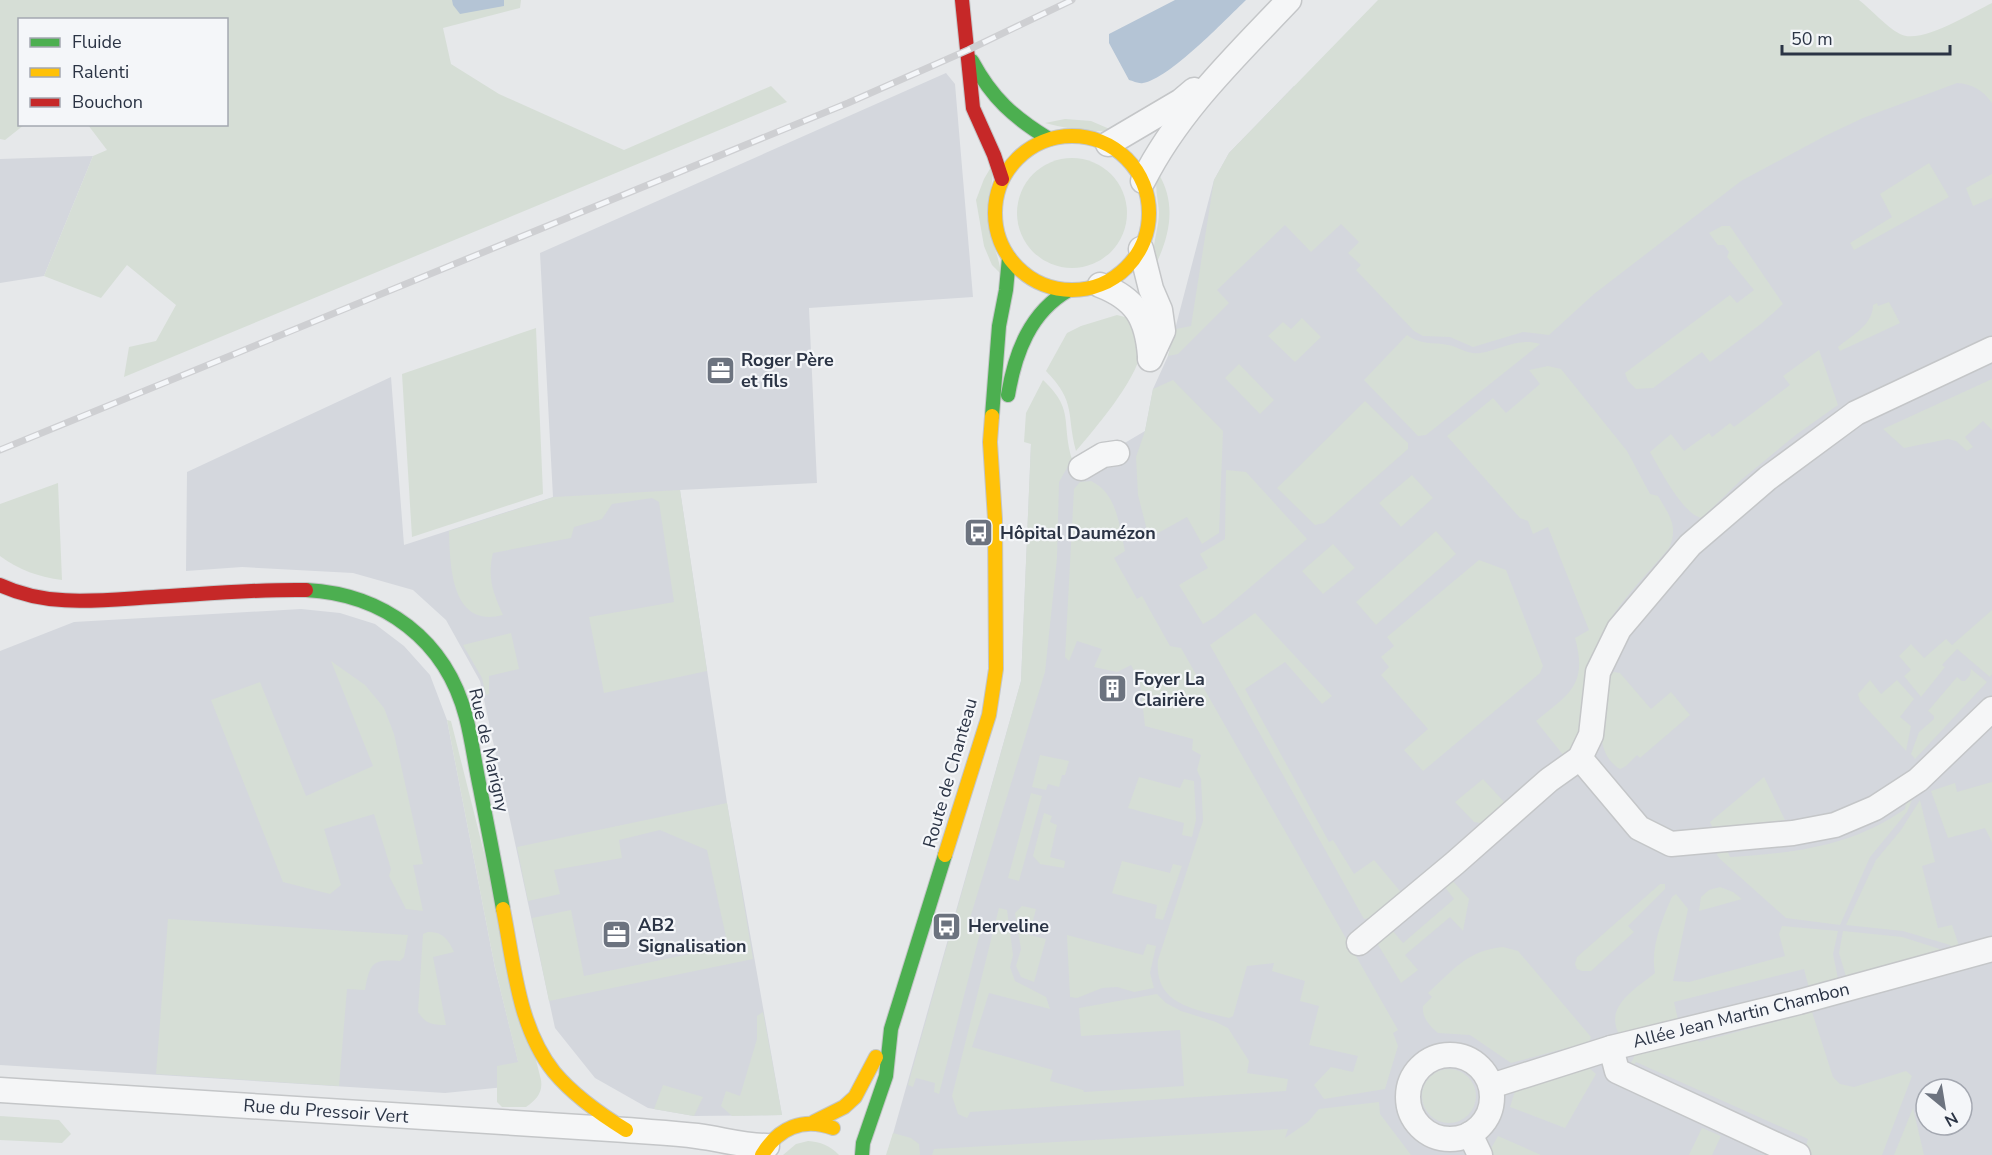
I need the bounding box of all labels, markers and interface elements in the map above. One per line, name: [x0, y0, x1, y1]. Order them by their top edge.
legend: [18, 18, 228, 126]
scale bar: [1782, 18, 1950, 56]
text: 50 m: [1791, 27, 1833, 51]
text: Fluide: [72, 30, 122, 54]
text: Ralenti: [72, 60, 129, 84]
text: Bouchon: [72, 90, 143, 114]
place label: Roger Père et fils: [741, 348, 834, 393]
office icon: Roger Père et fils: [704, 354, 736, 386]
bus stop icon: Hôpital Daumézon: [963, 517, 995, 549]
place label: Hôpital Daumézon: [1000, 521, 1156, 545]
place label: Foyer La Clairière: [1134, 667, 1205, 712]
building icon: Foyer La Clairière: [1097, 673, 1129, 705]
street label: Rue de Marigny: [463, 686, 515, 815]
street label: Route de Chanteau: [917, 695, 983, 851]
bus stop icon: Herveline: [931, 910, 963, 942]
place label: AB2 Signalisation: [638, 913, 747, 958]
place label: Herveline: [968, 914, 1049, 938]
office icon: AB2 Signalisation: [601, 919, 633, 951]
street label: Allée Jean Martin Chambon: [1630, 976, 1852, 1054]
north arrow: [1914, 1077, 1974, 1137]
street label: Rue du Pressoir Vert: [243, 1093, 410, 1129]
text: N: [1940, 1107, 1962, 1132]

